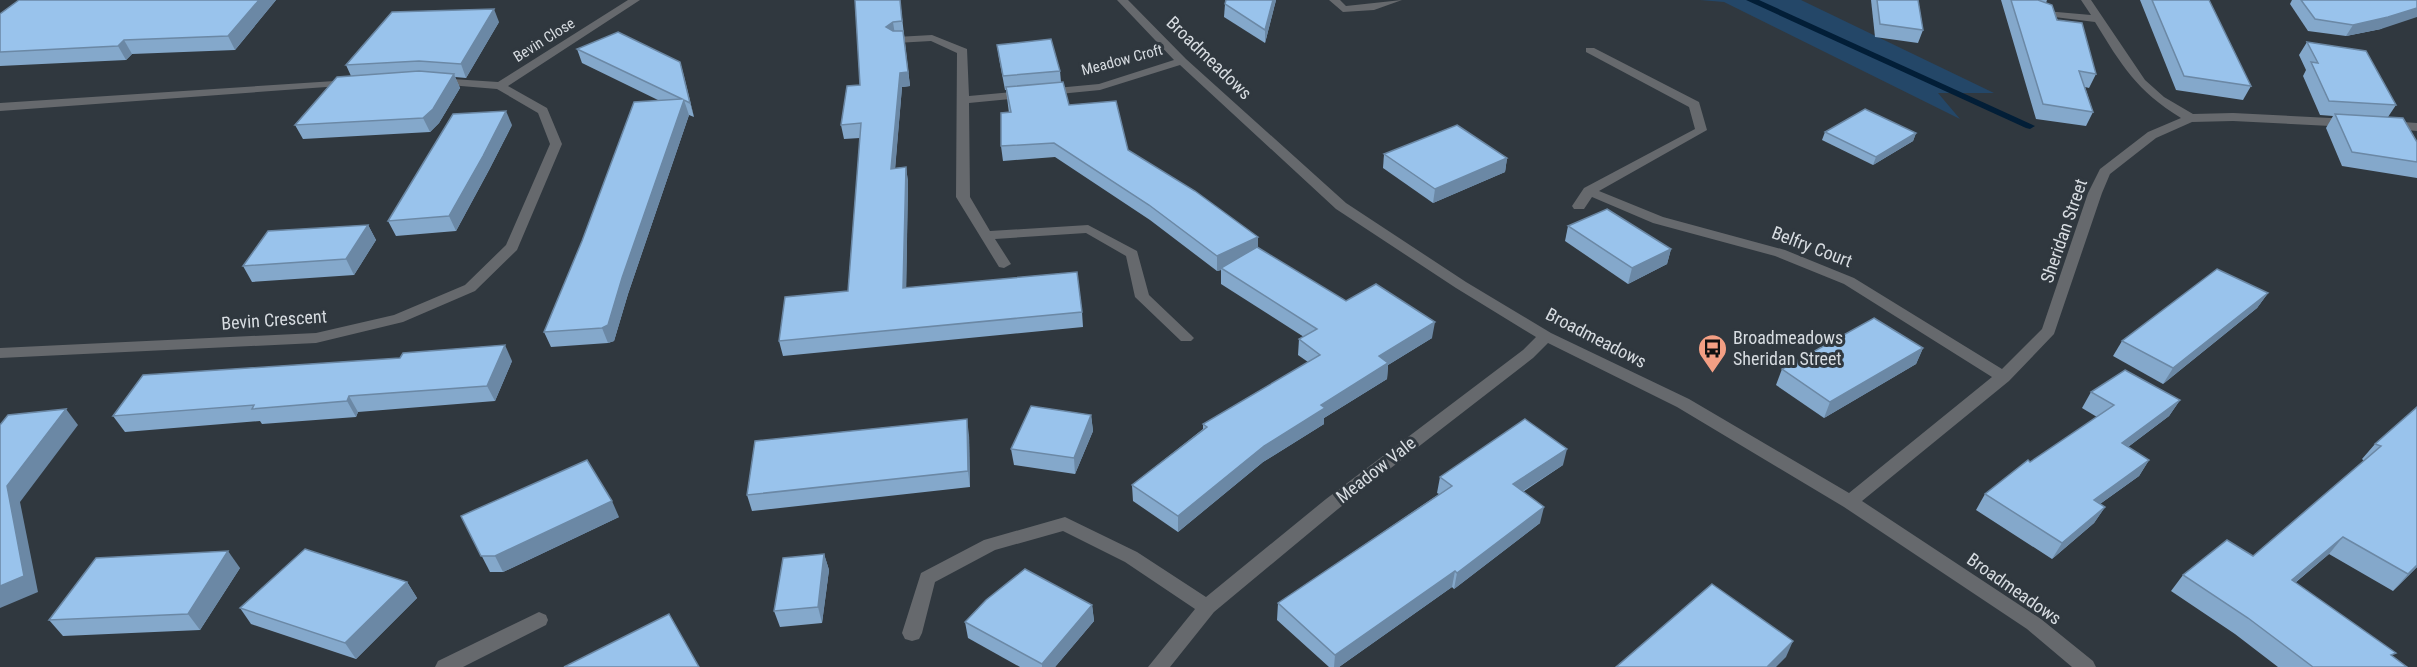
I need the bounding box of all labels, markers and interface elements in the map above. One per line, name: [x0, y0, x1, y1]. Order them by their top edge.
street label: Broadmeadows: [1162, 12, 1256, 103]
street label: Bevin Close: [510, 14, 578, 66]
street label: Meadow Croft: [1079, 41, 1165, 79]
street label: Sheridan Street: [2036, 176, 2091, 286]
street label: Belfry Court: [1769, 222, 1855, 271]
street label: Broadmeadows: [1542, 303, 1650, 372]
street label: Bevin Crescent: [220, 305, 327, 334]
place label: Broadmeadows Sheridan Street: [1733, 327, 1843, 369]
bus stop icon: Broadmeadows Sheridan Street: [1696, 332, 1728, 374]
street label: Meadow Vale: [1332, 432, 1420, 507]
street label: Broadmeadows: [1963, 548, 2065, 629]

